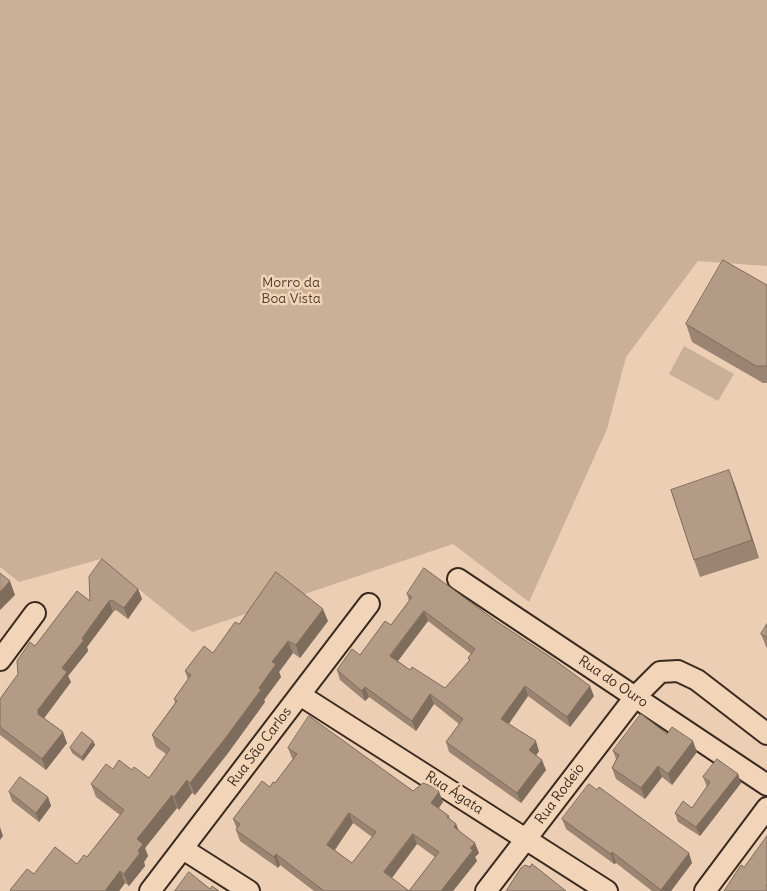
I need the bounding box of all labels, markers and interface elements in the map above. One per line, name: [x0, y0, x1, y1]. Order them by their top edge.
park label: Morro da Boa Vista: [261, 275, 321, 308]
street label: Rua do Ouro: [575, 653, 651, 711]
street label: Rua São Carlos: [225, 704, 295, 790]
street label: Rua Rodeio: [532, 760, 588, 828]
street label: Rua Ágata: [422, 768, 486, 818]

